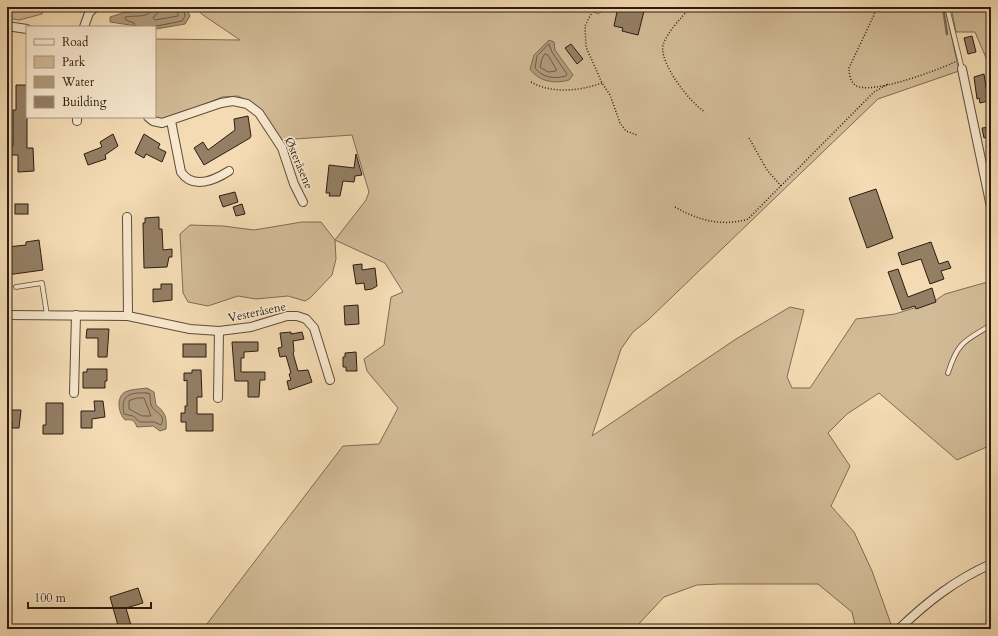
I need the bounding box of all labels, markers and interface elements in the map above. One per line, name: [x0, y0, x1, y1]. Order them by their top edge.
legend: [26, 26, 156, 118]
text: Road: [62, 34, 89, 50]
text: Park: [62, 54, 86, 70]
text: Water: [61, 74, 95, 90]
text: Building: [62, 94, 107, 110]
street label: Østeråsene: [281, 135, 317, 191]
street label: Vesteråsene: [227, 298, 287, 326]
scale bar: [28, 584, 151, 610]
text: 100 m: [34, 590, 67, 606]

